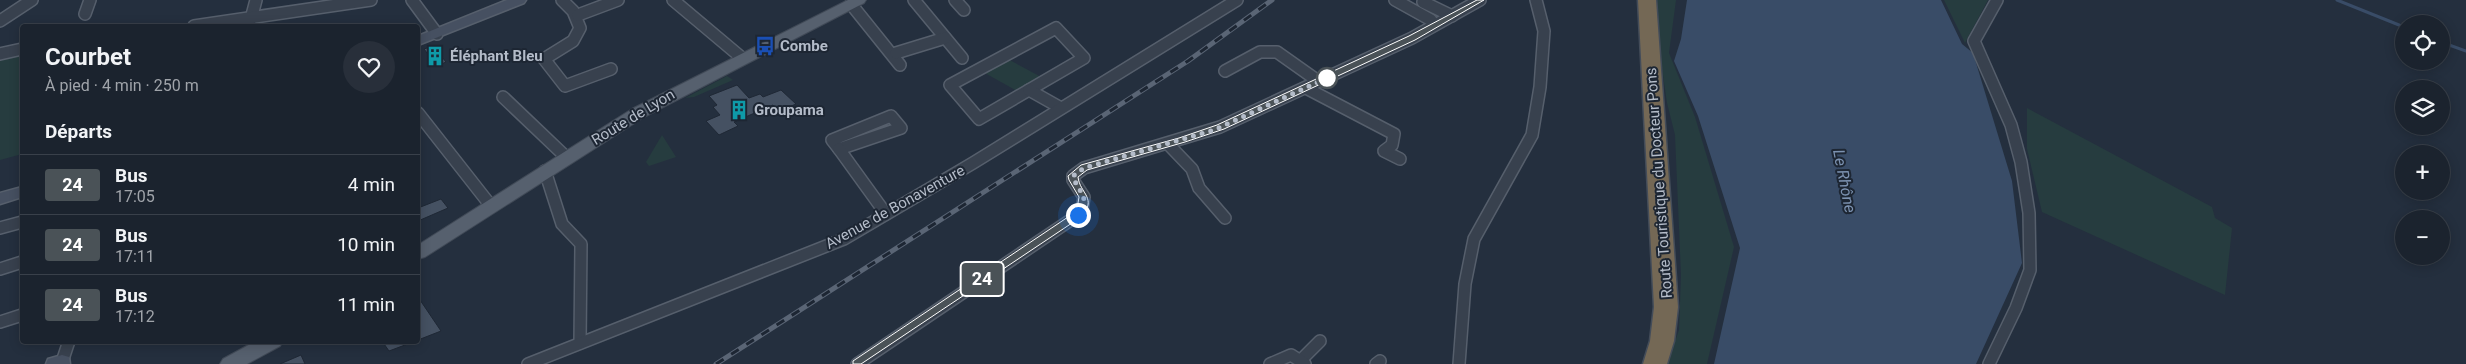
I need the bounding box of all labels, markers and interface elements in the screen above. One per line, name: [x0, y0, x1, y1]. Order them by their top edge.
map controls: [2395, 15, 2450, 265]
button: locate: [2395, 15, 2450, 70]
bus stop icon: Combe: [754, 35, 776, 57]
place label: Combe: [780, 37, 828, 55]
button: heart: [343, 41, 395, 93]
text: Courbet: [45, 43, 131, 71]
building icon: Éléphant Bleu: [424, 45, 446, 67]
place label: Éléphant Bleu: [450, 47, 543, 65]
unlabelled marker: [1316, 67, 1338, 89]
street label: Route Touristique du Docteur Pons: [1642, 67, 1676, 299]
text: À pied · 4 min · 250 m: [45, 76, 199, 95]
button: layers: [2395, 80, 2450, 135]
street label: Route de Lyon: [588, 85, 678, 149]
building icon: Groupama: [728, 99, 750, 121]
place label: Groupama: [754, 101, 824, 119]
text: Départs: [45, 120, 112, 143]
button: +: [2395, 145, 2450, 200]
water label: Le Rhône: [1829, 148, 1860, 214]
street label: Avenue de Bonaventure: [822, 161, 968, 253]
text: Bus: [115, 164, 148, 187]
text: 4 min: [348, 173, 395, 196]
text: 24: [62, 174, 83, 195]
text: 17:05: [115, 187, 155, 206]
your location: [1066, 203, 1091, 228]
button: −: [2395, 210, 2450, 265]
text: Bus: [115, 224, 148, 247]
text: 10 min: [337, 233, 395, 256]
text: 24: [62, 234, 83, 255]
text: 17:11: [115, 247, 155, 266]
line badge: 24: [960, 263, 1004, 295]
text: 24: [972, 268, 992, 289]
text: Bus: [115, 284, 148, 307]
text: 11 min: [337, 293, 395, 316]
text: 24: [62, 294, 83, 315]
text: 17:12: [115, 307, 155, 326]

